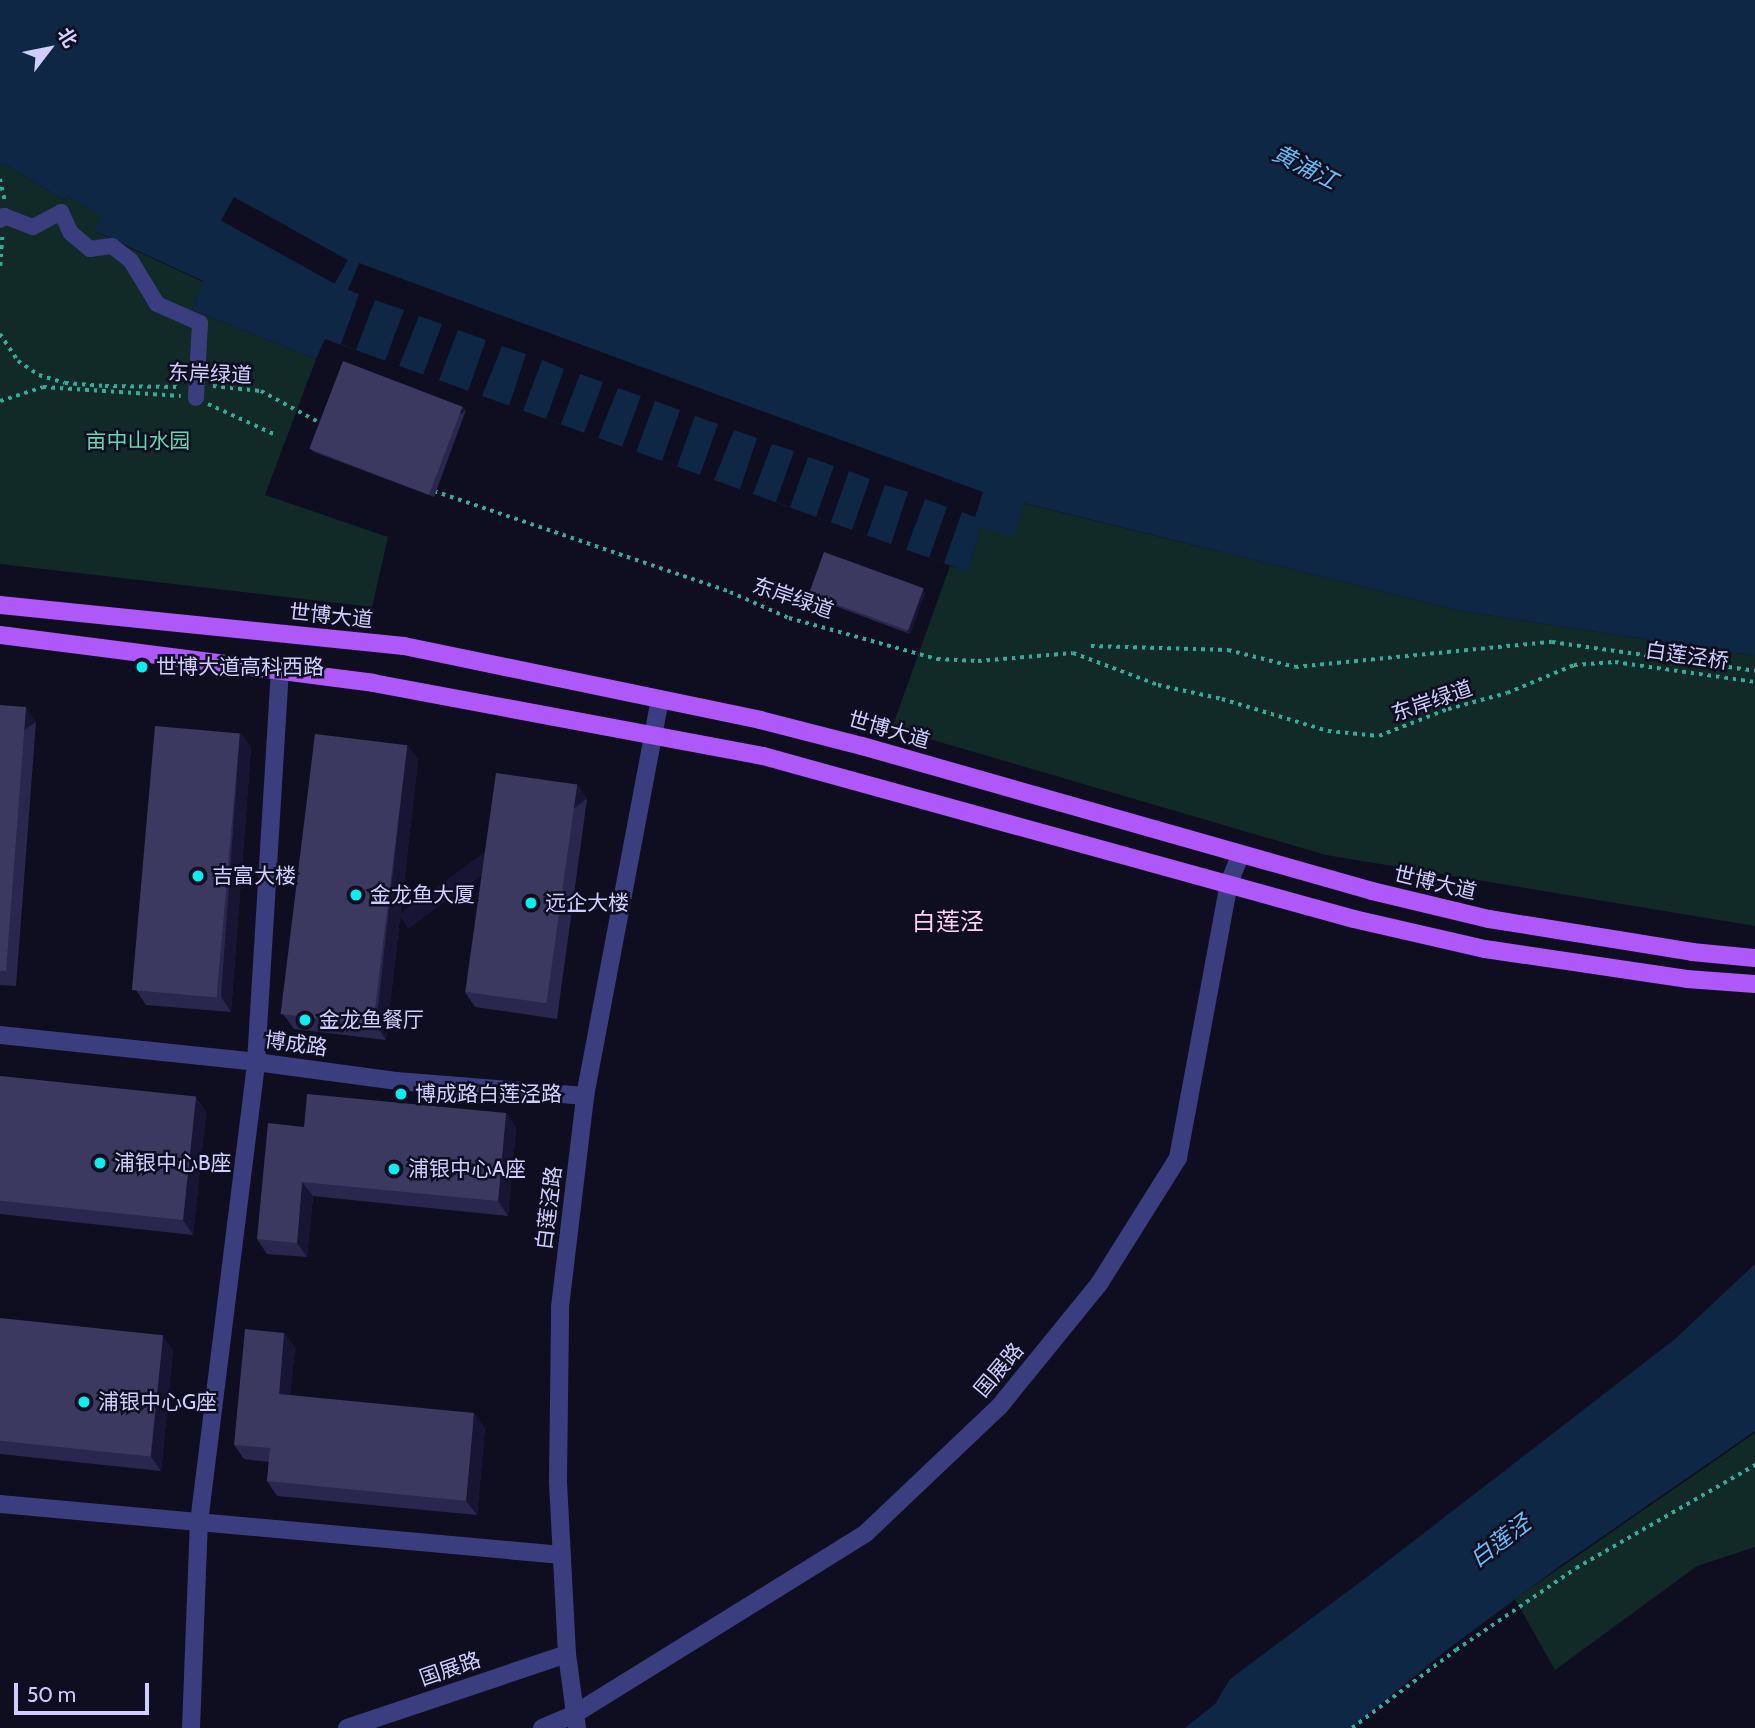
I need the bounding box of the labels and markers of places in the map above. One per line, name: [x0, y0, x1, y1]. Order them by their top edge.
place label: 世博大道高科西路: [156, 654, 324, 680]
marker: 世博大道高科西路: [134, 659, 150, 675]
place label: 吉富大楼: [212, 863, 296, 889]
marker: 吉富大楼: [190, 868, 206, 884]
place label: 金龙鱼大厦: [370, 882, 475, 908]
marker: 金龙鱼大厦: [348, 887, 364, 903]
place label: 远企大楼: [545, 890, 629, 916]
marker: 远企大楼: [523, 895, 539, 911]
place label: 金龙鱼餐厅: [319, 1007, 424, 1033]
marker: 金龙鱼餐厅: [297, 1012, 313, 1028]
place label: 博成路白莲泾路: [415, 1081, 562, 1107]
marker: 博成路白莲泾路: [393, 1086, 409, 1102]
place label: 浦银中心B座: [114, 1150, 232, 1176]
marker: 浦银中心B座: [92, 1155, 108, 1171]
place label: 浦银中心A座: [408, 1156, 526, 1182]
marker: 浦银中心A座: [386, 1161, 402, 1177]
place label: 浦银中心G座: [98, 1389, 217, 1415]
marker: 浦银中心G座: [76, 1394, 92, 1410]

